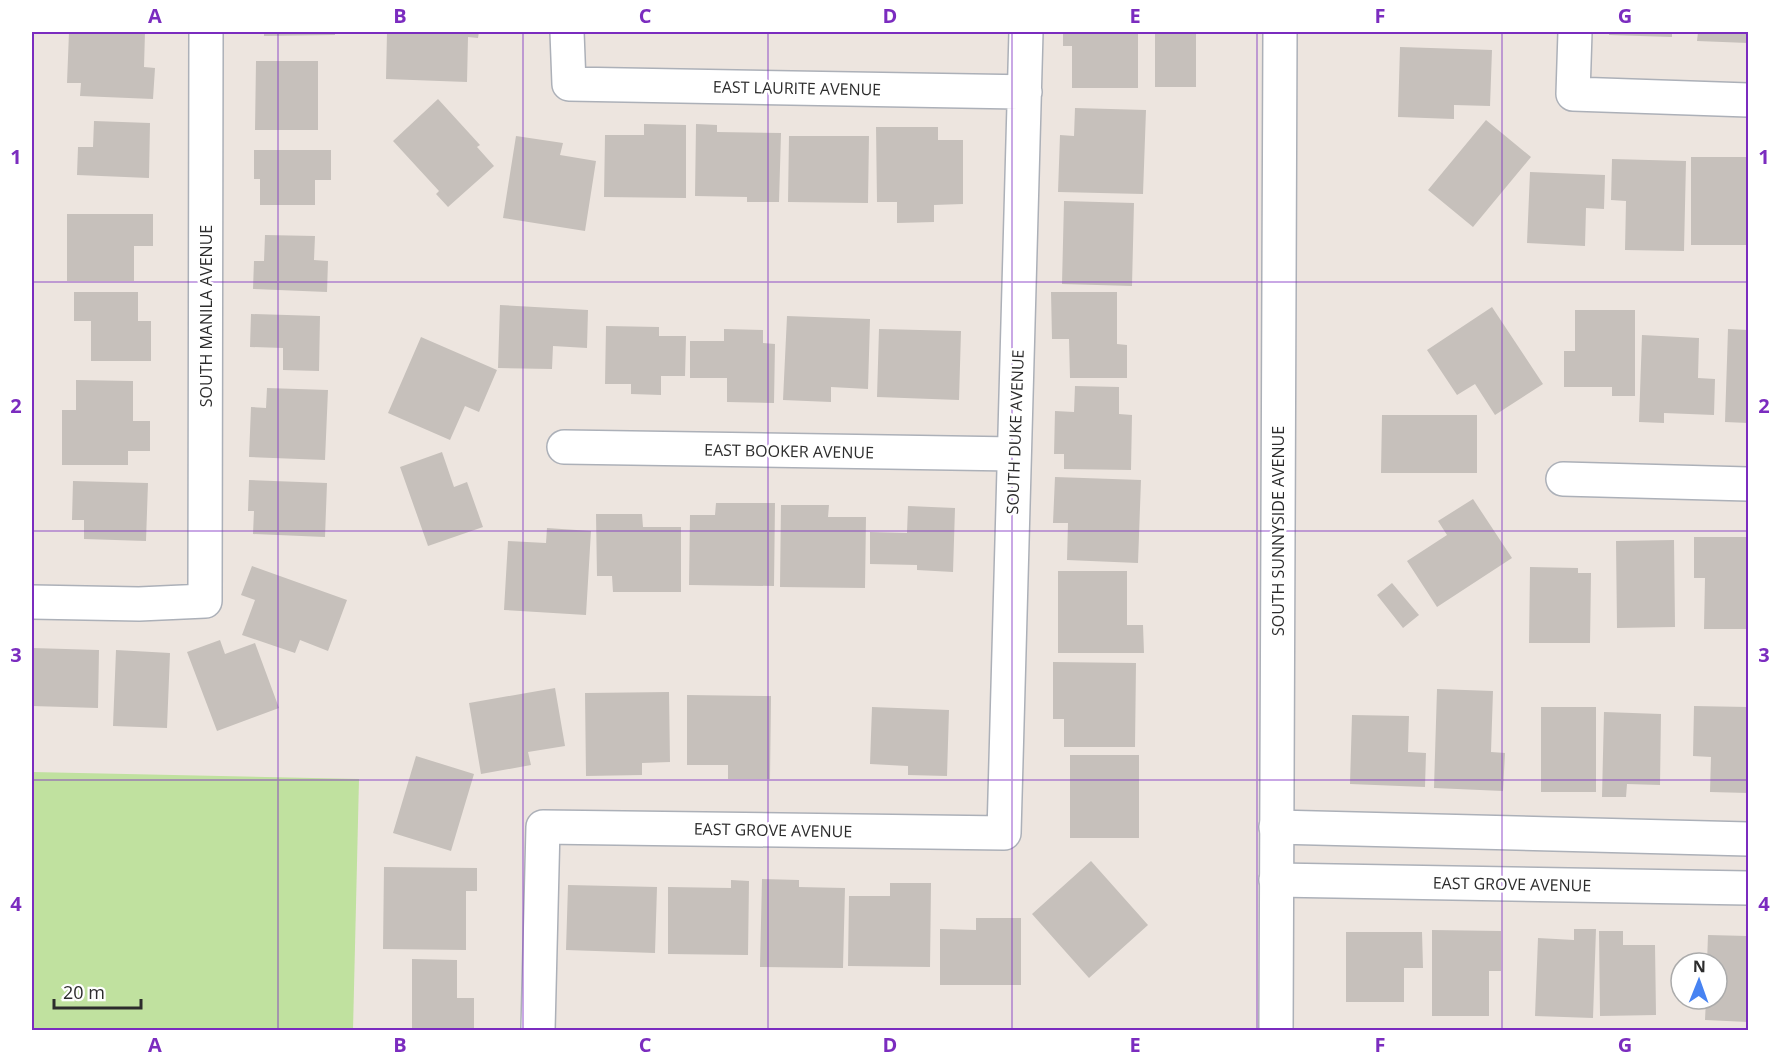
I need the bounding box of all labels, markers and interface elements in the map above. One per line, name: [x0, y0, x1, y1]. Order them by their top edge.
text: A: [148, 2, 162, 29]
text: B: [393, 2, 407, 29]
text: C: [639, 2, 652, 29]
text: D: [883, 2, 897, 29]
text: E: [1129, 2, 1141, 29]
text: F: [1375, 2, 1385, 29]
text: G: [1618, 2, 1632, 29]
street label: EAST LAURITE AVENUE: [713, 76, 881, 100]
text: 1: [10, 143, 22, 170]
text: 1: [1758, 143, 1770, 170]
street label: SOUTH MANILA AVENUE: [195, 225, 217, 407]
street label: SOUTH DUKE AVENUE: [1001, 349, 1029, 515]
text: 2: [10, 392, 22, 419]
text: 2: [1758, 392, 1770, 419]
street label: SOUTH SUNNYSIDE AVENUE: [1267, 426, 1289, 636]
street label: EAST BOOKER AVENUE: [704, 439, 874, 463]
text: 3: [10, 641, 22, 668]
text: 3: [1758, 641, 1770, 668]
street label: EAST GROVE AVENUE: [694, 818, 852, 842]
street label: EAST GROVE AVENUE: [1433, 872, 1591, 896]
text: 4: [10, 890, 22, 917]
text: 4: [1758, 890, 1770, 917]
north arrow: [1669, 951, 1729, 1011]
text: N: [1693, 955, 1706, 977]
scale bar: [54, 972, 141, 1010]
text: 20 m: [63, 980, 105, 1004]
text: A: [148, 1031, 162, 1058]
text: B: [393, 1031, 407, 1058]
text: C: [639, 1031, 652, 1058]
text: D: [883, 1031, 897, 1058]
text: E: [1129, 1031, 1141, 1058]
text: F: [1375, 1031, 1385, 1058]
text: G: [1618, 1031, 1632, 1058]

